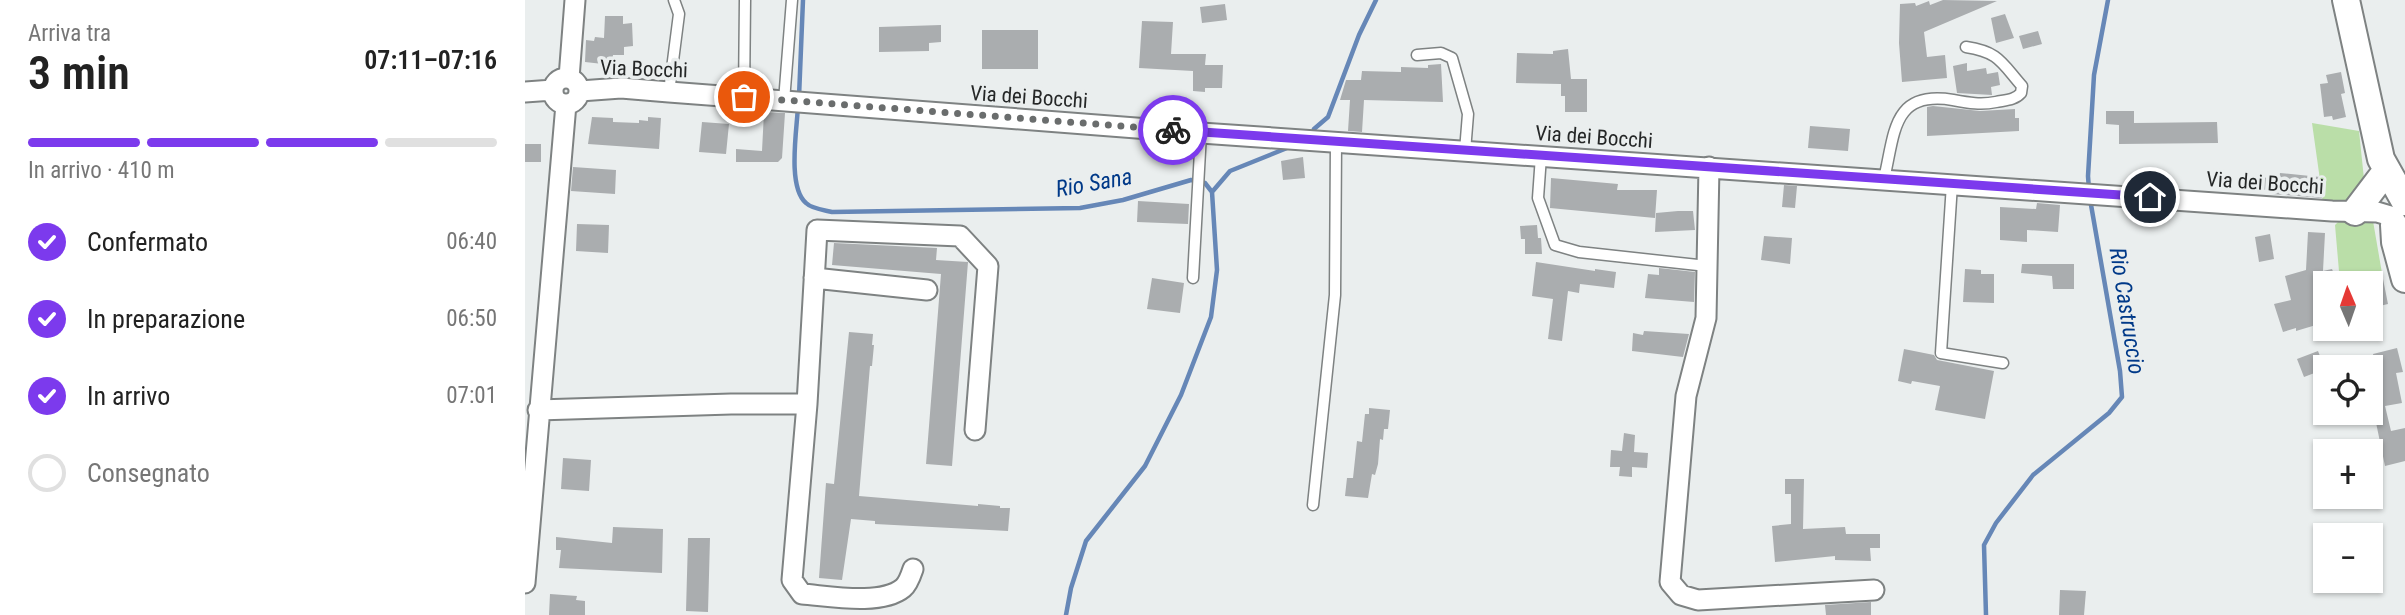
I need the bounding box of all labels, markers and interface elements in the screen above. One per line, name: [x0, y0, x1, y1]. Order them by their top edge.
text: Arriva tra: [28, 20, 111, 47]
text: 07:11–07:16: [364, 45, 497, 75]
text: 3 min: [28, 46, 130, 100]
street label: Via Bocchi: [600, 55, 688, 83]
pin: [714, 67, 774, 127]
icon: bag: [725, 78, 763, 116]
street label: Via dei Bocchi: [969, 81, 1089, 113]
courier: [1138, 95, 1208, 165]
icon: bike: [1154, 111, 1192, 149]
street label: Via dei Bocchi: [1534, 121, 1654, 153]
text: In arrivo · 410 m: [28, 157, 175, 184]
water label: Rio Sana: [1054, 163, 1134, 203]
pin: [2120, 167, 2180, 227]
street label: Via dei Bocchi: [2205, 167, 2325, 199]
icon: home: [2131, 178, 2169, 216]
icon: check: [28, 223, 66, 261]
text: Confermato: [87, 227, 208, 257]
text: 06:40: [446, 228, 497, 255]
water label: Rio Castruccio: [2104, 246, 2150, 376]
north arrow: [2313, 271, 2383, 341]
map controls: [2313, 271, 2383, 593]
icon: check: [28, 300, 66, 338]
text: In preparazione: [87, 304, 245, 334]
text: 06:50: [446, 305, 497, 332]
button: locate: [2313, 355, 2383, 425]
icon: check: [28, 377, 66, 415]
text: In arrivo: [87, 381, 170, 411]
text: 07:01: [446, 382, 497, 409]
button: +: [2313, 439, 2383, 509]
text: Consegnato: [87, 458, 210, 488]
button: −: [2313, 523, 2383, 593]

